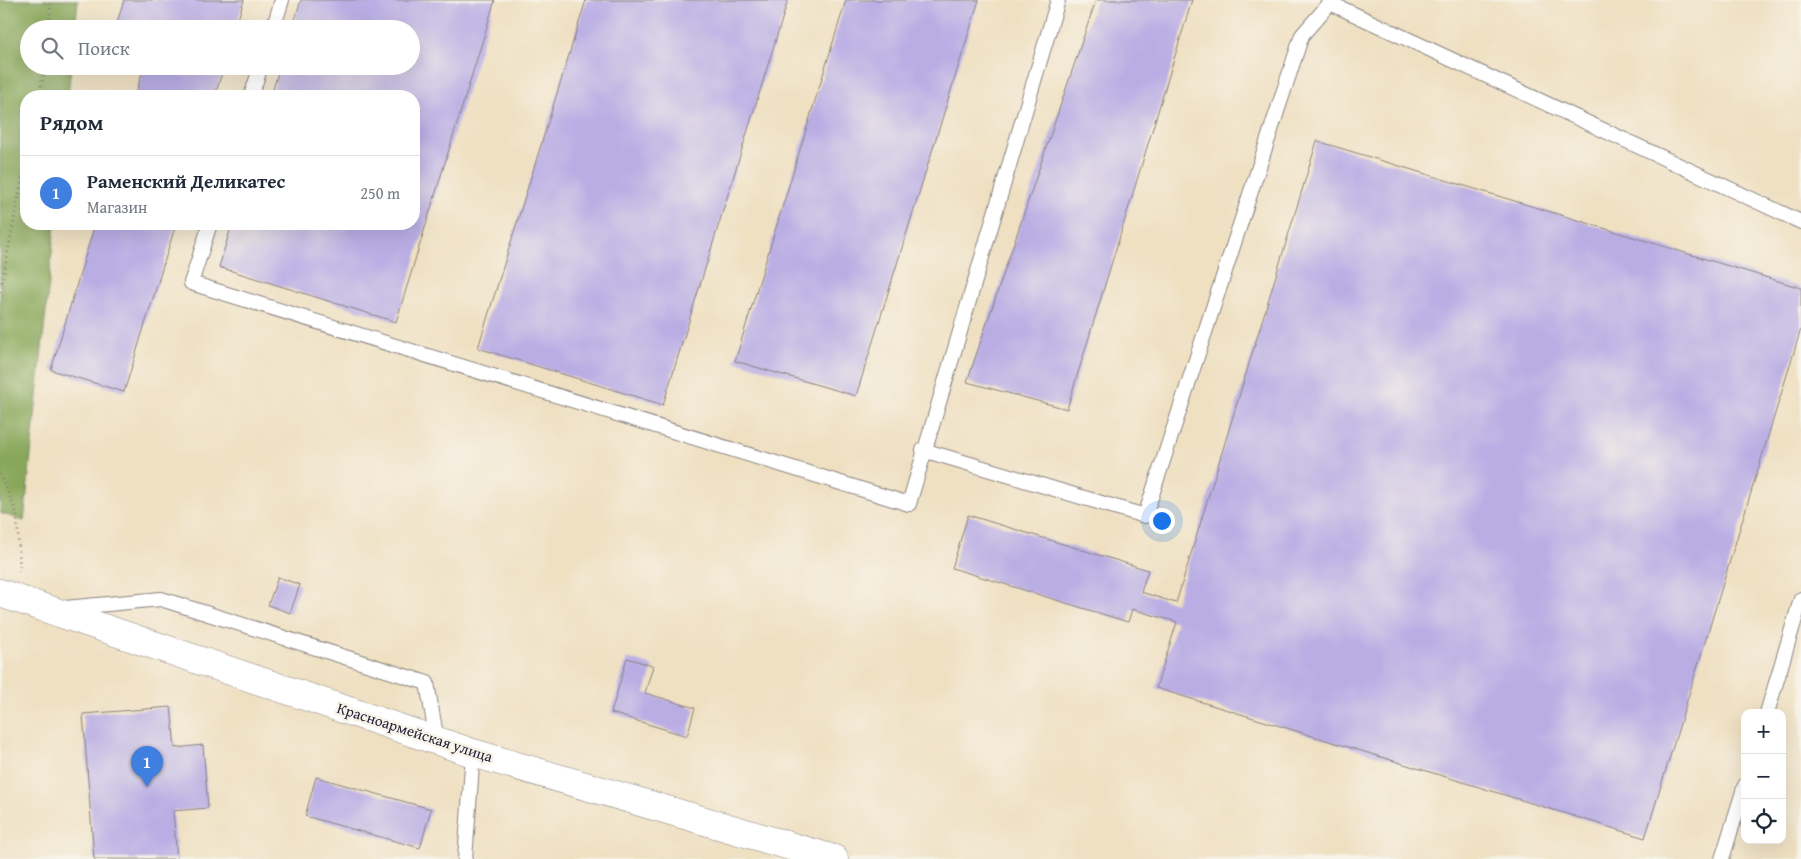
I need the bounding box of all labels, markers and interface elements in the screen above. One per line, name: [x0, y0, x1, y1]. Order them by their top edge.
search box: [20, 20, 420, 75]
icon: search: [38, 34, 66, 62]
text: Поиск: [78, 34, 130, 62]
text: Рядом: [40, 107, 103, 138]
text: Раменский Деликатес: [87, 167, 285, 195]
text: 1: [52, 181, 60, 205]
text: 250 m: [360, 181, 400, 205]
text: Магазин: [87, 195, 147, 219]
your location: [1149, 508, 1175, 534]
street label: Красноармейская улица: [335, 697, 496, 767]
map controls: [1741, 709, 1786, 844]
button: +: [1741, 709, 1786, 754]
pin: 1: [131, 746, 163, 787]
button: −: [1741, 754, 1786, 799]
button: locate: [1741, 799, 1786, 844]

